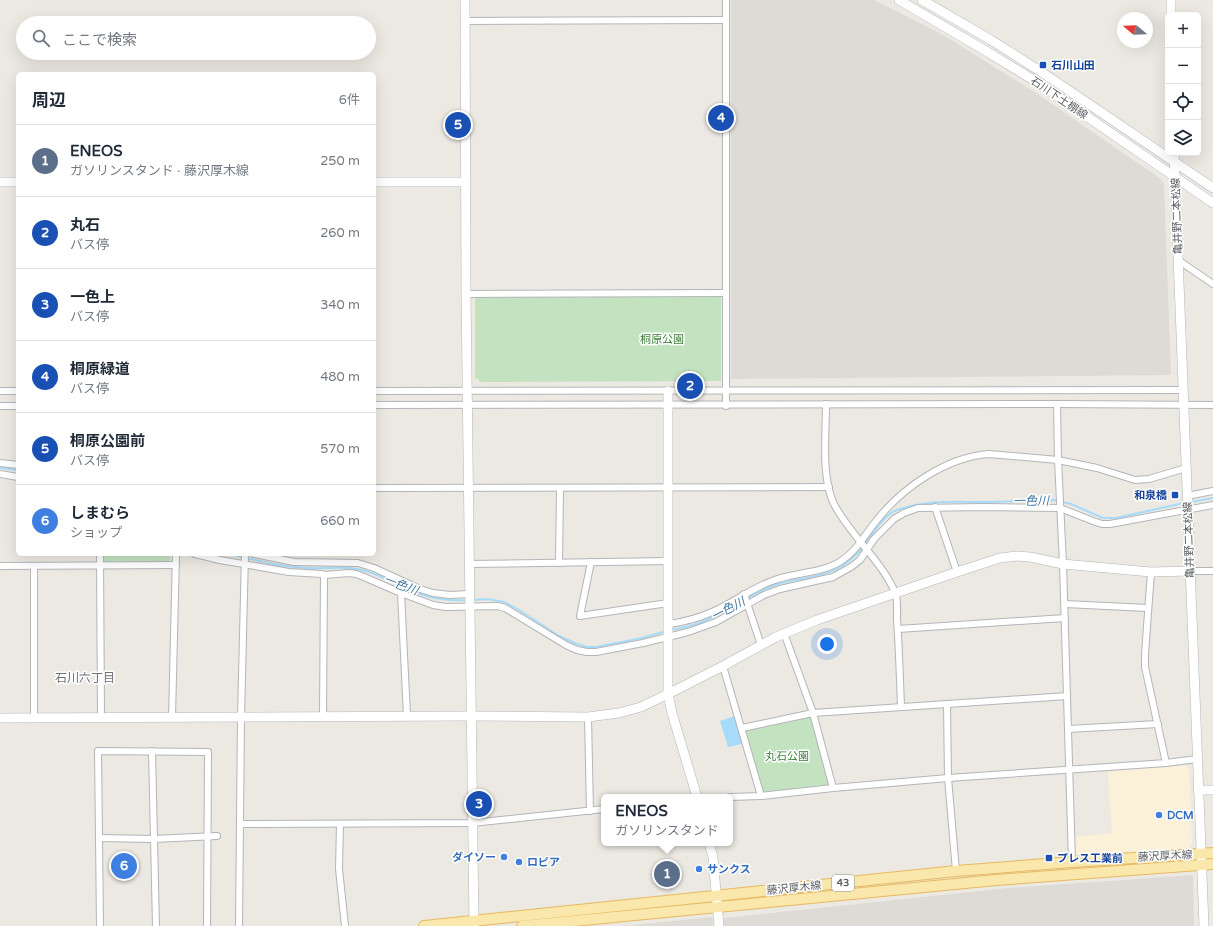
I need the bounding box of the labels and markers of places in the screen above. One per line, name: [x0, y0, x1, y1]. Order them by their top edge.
place label: 石川山田: [1051, 59, 1095, 72]
marker: 石川山田: [1038, 60, 1048, 70]
pin: 4: [708, 103, 734, 133]
pin: 5: [445, 110, 471, 140]
pin: 2: [677, 371, 703, 401]
place label: 和泉橋: [1134, 489, 1167, 502]
marker: 和泉橋: [1170, 490, 1180, 500]
pin: 3: [466, 789, 492, 819]
place label: DCM: [1167, 809, 1194, 822]
marker: DCM: [1154, 810, 1164, 820]
pin: 6: [111, 851, 137, 881]
place label: ダイソー: [452, 851, 496, 864]
marker: ダイソー: [499, 852, 509, 862]
place label: プレス工業前: [1057, 852, 1123, 865]
marker: プレス工業前: [1044, 853, 1054, 863]
place label: ロピア: [527, 856, 560, 869]
marker: ロピア: [514, 857, 524, 867]
pin: 1: [654, 859, 680, 889]
place label: サンクス: [707, 863, 751, 876]
marker: サンクス: [694, 864, 704, 874]

